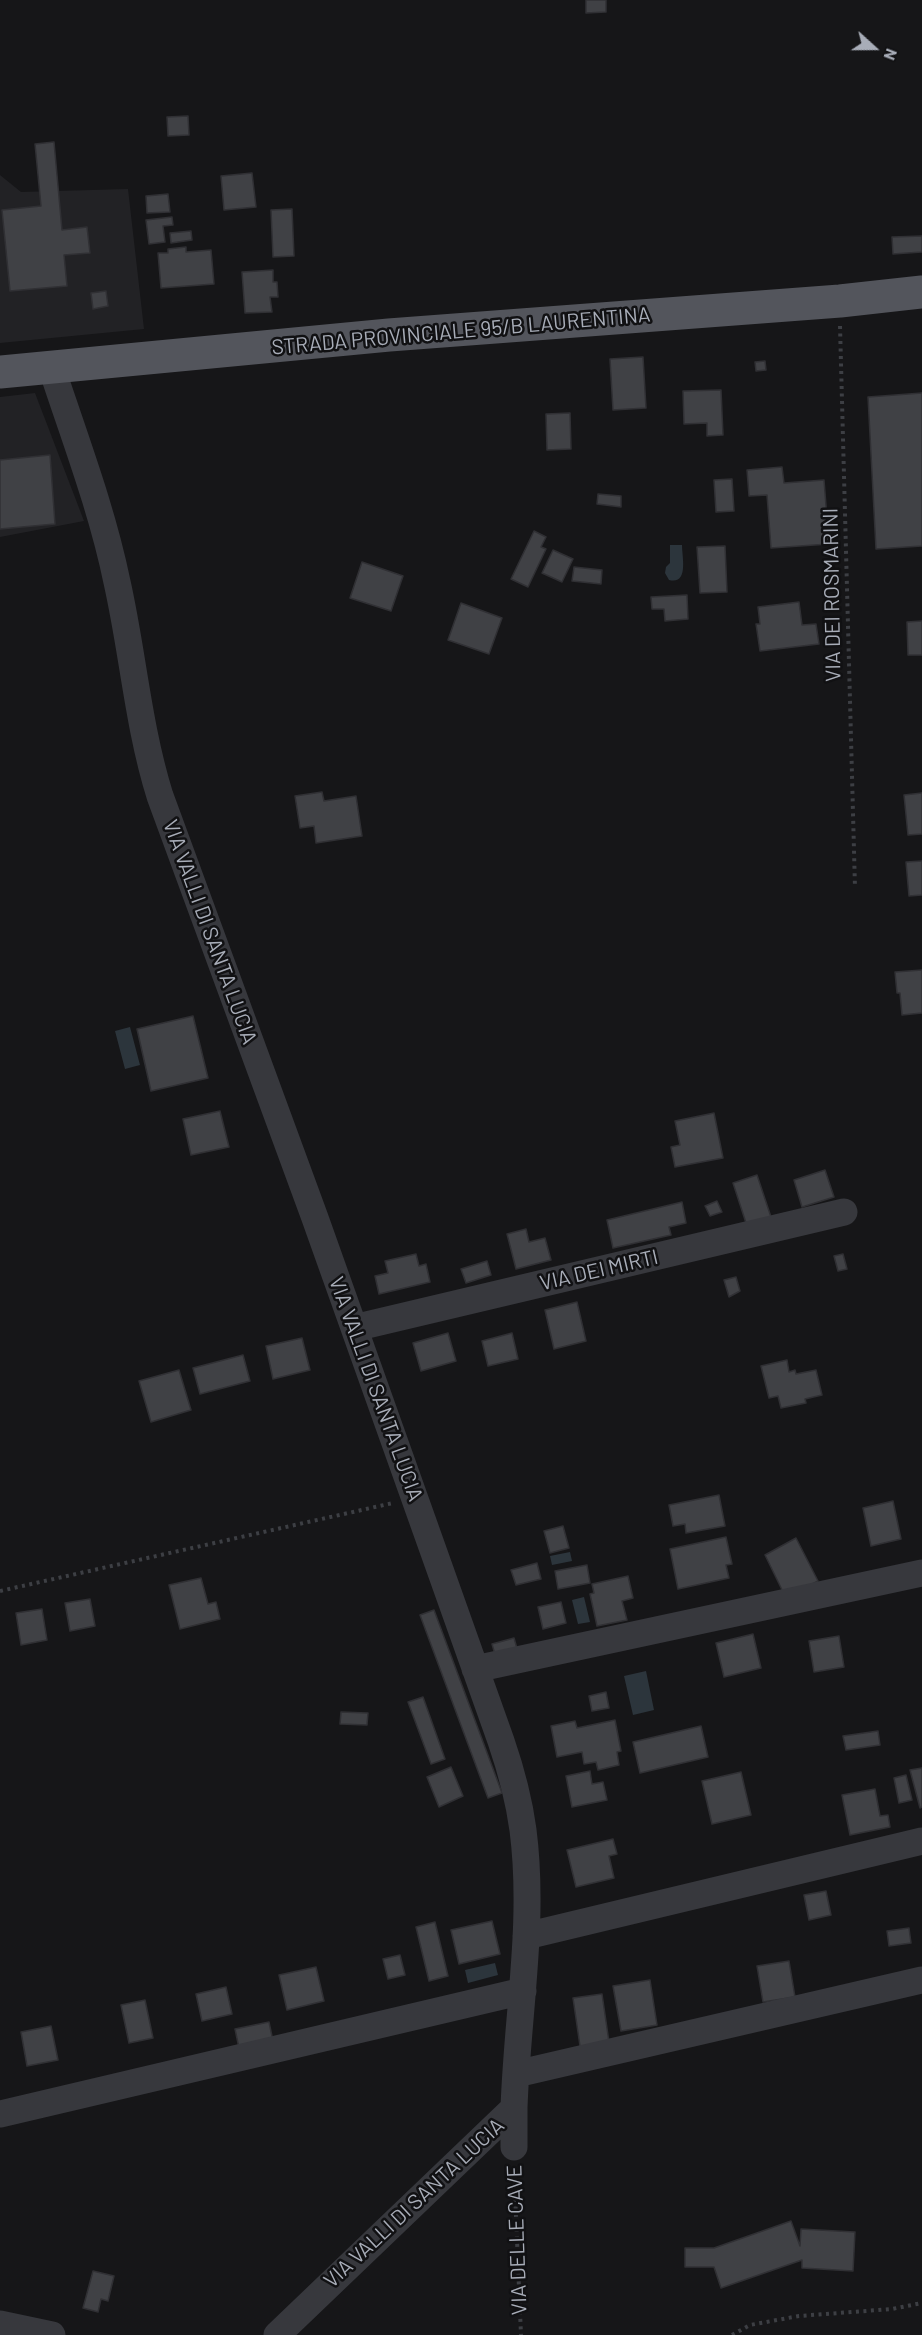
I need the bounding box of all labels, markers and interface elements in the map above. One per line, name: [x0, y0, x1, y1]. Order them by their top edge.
north arrow: [844, 18, 904, 78]
text: N: [880, 46, 902, 63]
street label: STRADA PROVINCIALE 95/B LAURENTINA: [271, 302, 651, 360]
street label: VIA DEI ROSMARINI: [818, 508, 846, 682]
street label: VIA VALLI DI SANTA LUCIA: [158, 816, 262, 1048]
street label: VIA DEI MIRTI: [537, 1244, 661, 1296]
street label: VIA VALLI DI SANTA LUCIA: [324, 1273, 428, 1505]
street label: VIA VALLI DI SANTA LUCIA: [319, 2113, 509, 2293]
street label: VIA DELLE CAVE: [502, 2164, 532, 2316]

